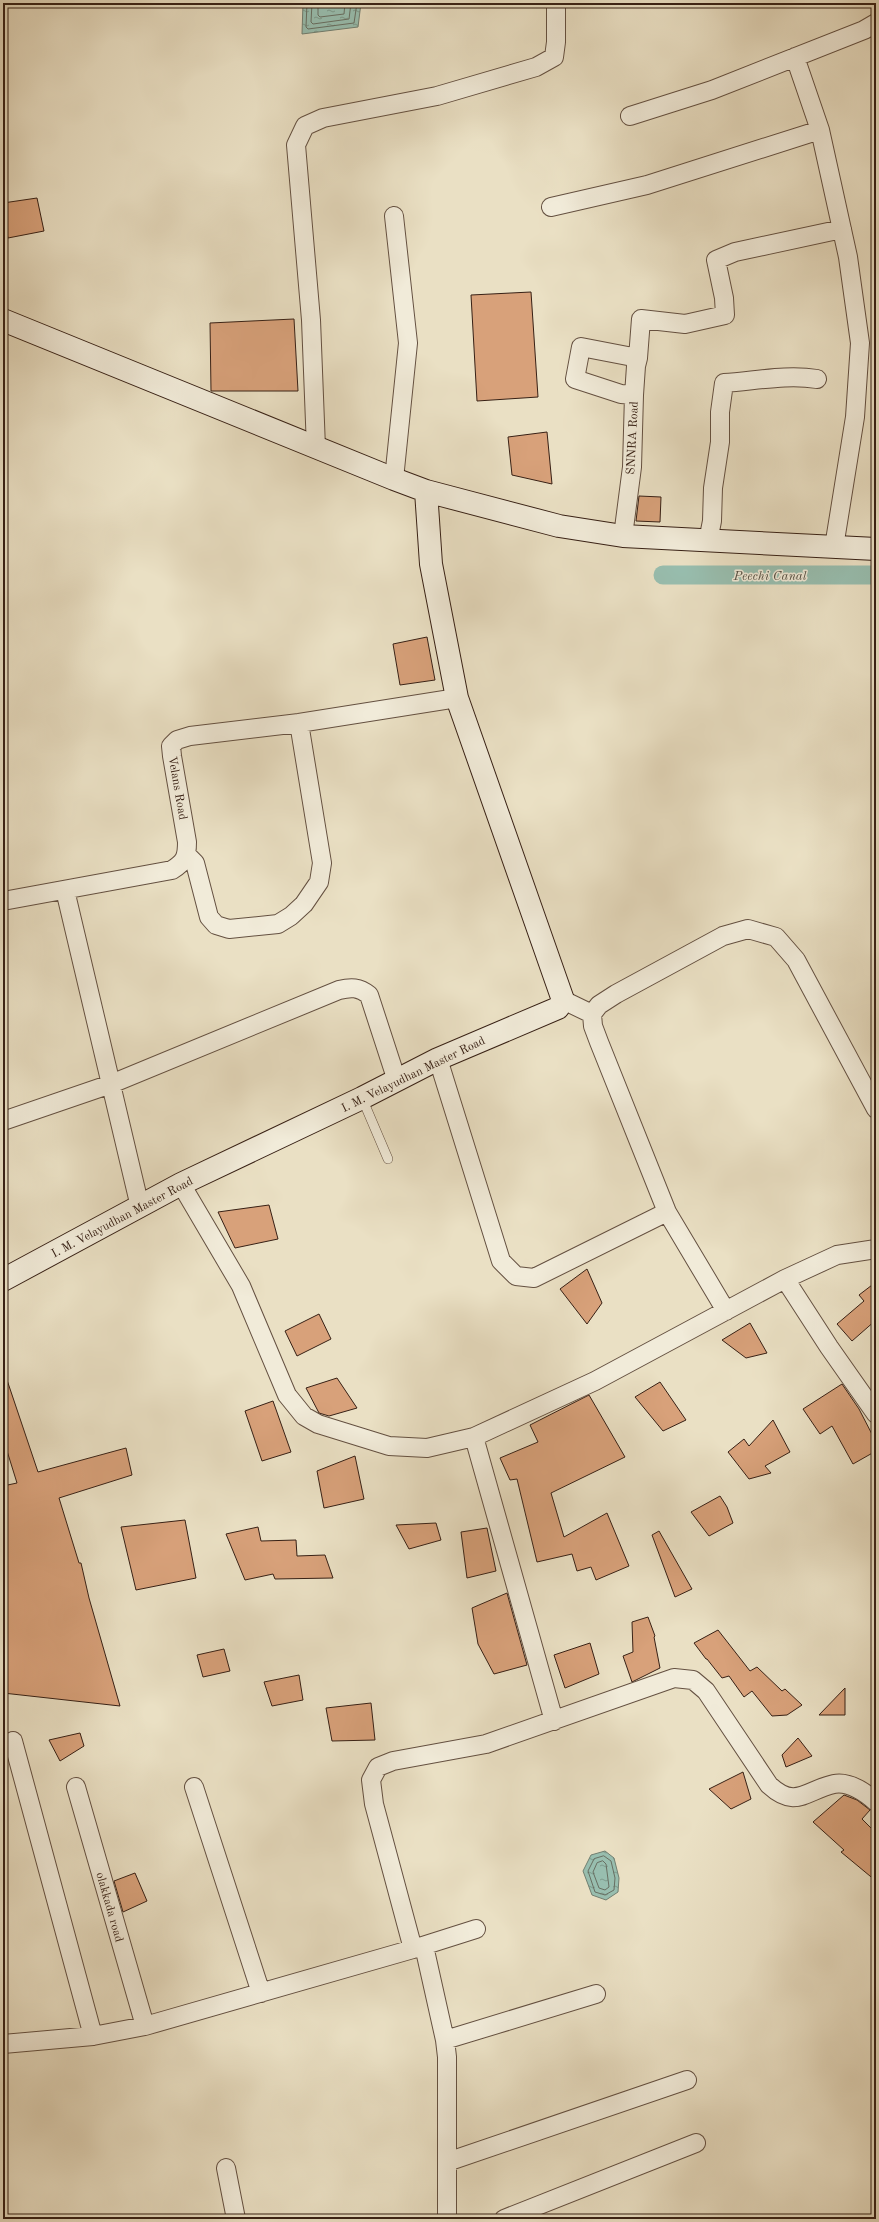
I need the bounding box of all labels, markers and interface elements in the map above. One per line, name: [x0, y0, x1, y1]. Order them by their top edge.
street label: SNNRA Road: [625, 401, 641, 475]
water label: Peechi Canal: [732, 570, 807, 583]
street label: Velans Road: [165, 755, 189, 821]
street label: I. M. Velayudhan Master Road: [340, 1035, 487, 1115]
street label: I. M. Velayudhan Master Road: [50, 1175, 195, 1260]
street label: olakkada road: [93, 1871, 125, 1944]

